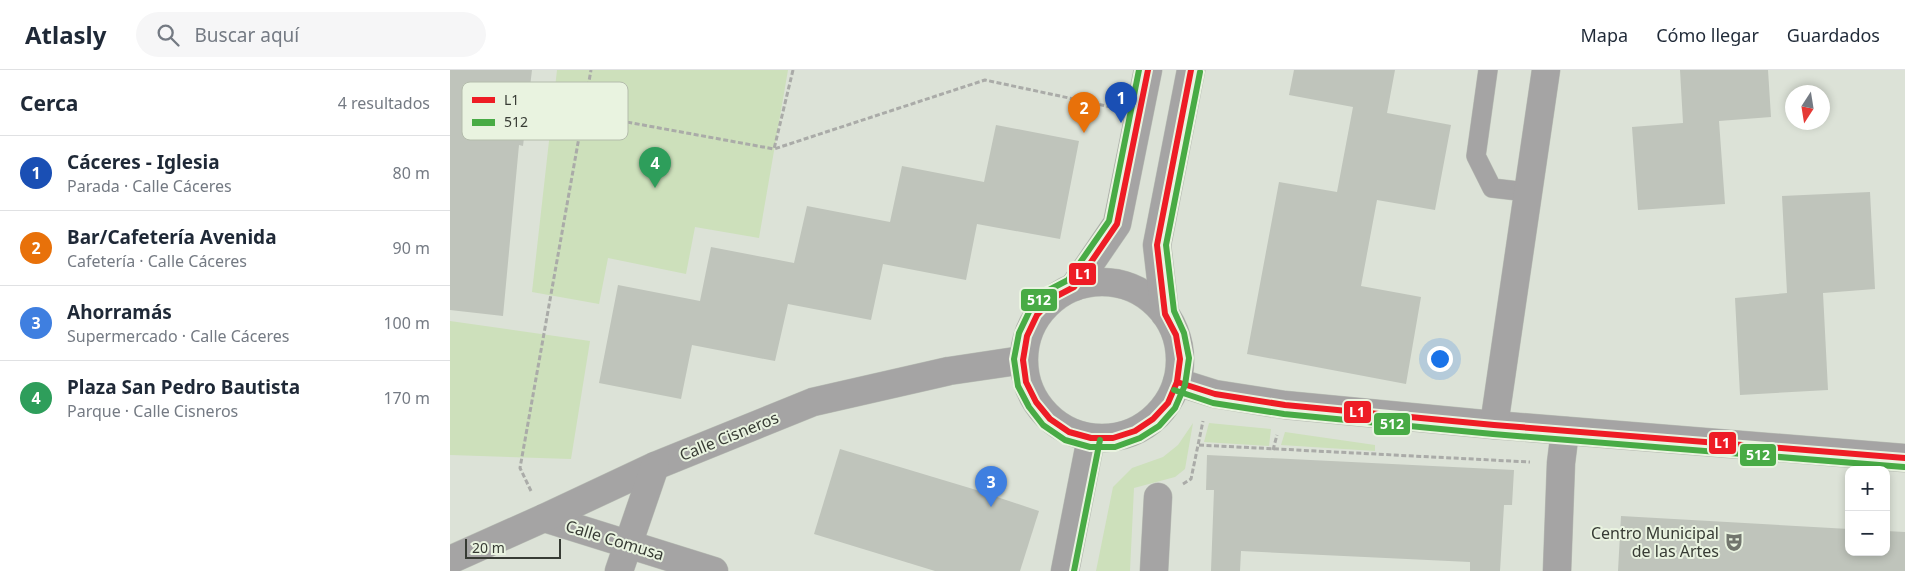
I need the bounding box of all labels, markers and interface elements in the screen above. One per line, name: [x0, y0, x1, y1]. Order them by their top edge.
search box: [136, 12, 486, 57]
text: Atlasly: [25, 18, 106, 51]
icon: search: [154, 21, 182, 49]
text: Buscar aquí: [194, 22, 299, 48]
text: Mapa: [1581, 23, 1628, 47]
text: Cómo llegar: [1656, 23, 1759, 47]
text: Guardados: [1787, 23, 1880, 47]
legend: [462, 82, 628, 140]
pin: 1: [1105, 82, 1137, 123]
north arrow: [1785, 85, 1830, 130]
text: Cerca: [20, 89, 78, 117]
text: L1: [504, 90, 519, 109]
text: 4 resultados: [338, 92, 430, 114]
pin: 2: [1068, 92, 1100, 133]
text: 512: [504, 112, 528, 131]
pin: 4: [639, 147, 671, 188]
text: Cáceres - Iglesia: [67, 149, 220, 175]
text: 1: [31, 162, 41, 184]
text: 80 m: [393, 162, 430, 184]
text: Parada · Calle Cáceres: [67, 175, 232, 197]
text: Bar/Cafetería Avenida: [67, 224, 277, 250]
text: 2: [31, 237, 41, 259]
text: 90 m: [393, 237, 430, 259]
text: Cafetería · Calle Cáceres: [67, 250, 247, 272]
line badge: L1: [1068, 262, 1097, 286]
text: L1: [1075, 264, 1091, 283]
line badge: 512: [1020, 288, 1058, 312]
text: 512: [1027, 290, 1051, 309]
text: Ahorramás: [67, 299, 172, 325]
text: 3: [31, 312, 41, 334]
text: 100 m: [383, 312, 430, 334]
text: Supermercado · Calle Cáceres: [67, 325, 290, 347]
your location: [1427, 346, 1453, 372]
text: Plaza San Pedro Bautista: [67, 374, 300, 400]
text: 4: [31, 387, 41, 409]
text: 170 m: [383, 387, 430, 409]
text: Parque · Calle Cisneros: [67, 400, 238, 422]
line badge: L1: [1343, 400, 1372, 424]
text: L1: [1349, 402, 1365, 421]
street label: Calle Cisneros: [676, 406, 782, 466]
line badge: 512: [1373, 412, 1411, 436]
text: 512: [1380, 414, 1404, 433]
line badge: L1: [1708, 431, 1737, 455]
text: L1: [1714, 433, 1730, 452]
line badge: 512: [1739, 443, 1777, 467]
text: 512: [1746, 445, 1770, 464]
pin: 3: [975, 466, 1007, 507]
map controls: [1845, 466, 1890, 556]
button: +: [1845, 466, 1890, 511]
button: −: [1845, 511, 1890, 556]
street label: Calle Comusa: [563, 515, 667, 565]
place label: Centro Municipal de las Artes: [1591, 522, 1719, 562]
theatre icon: Centro Municipal de las Artes: [1723, 531, 1745, 553]
scale bar: [465, 536, 561, 559]
text: 20 m: [472, 538, 505, 557]

